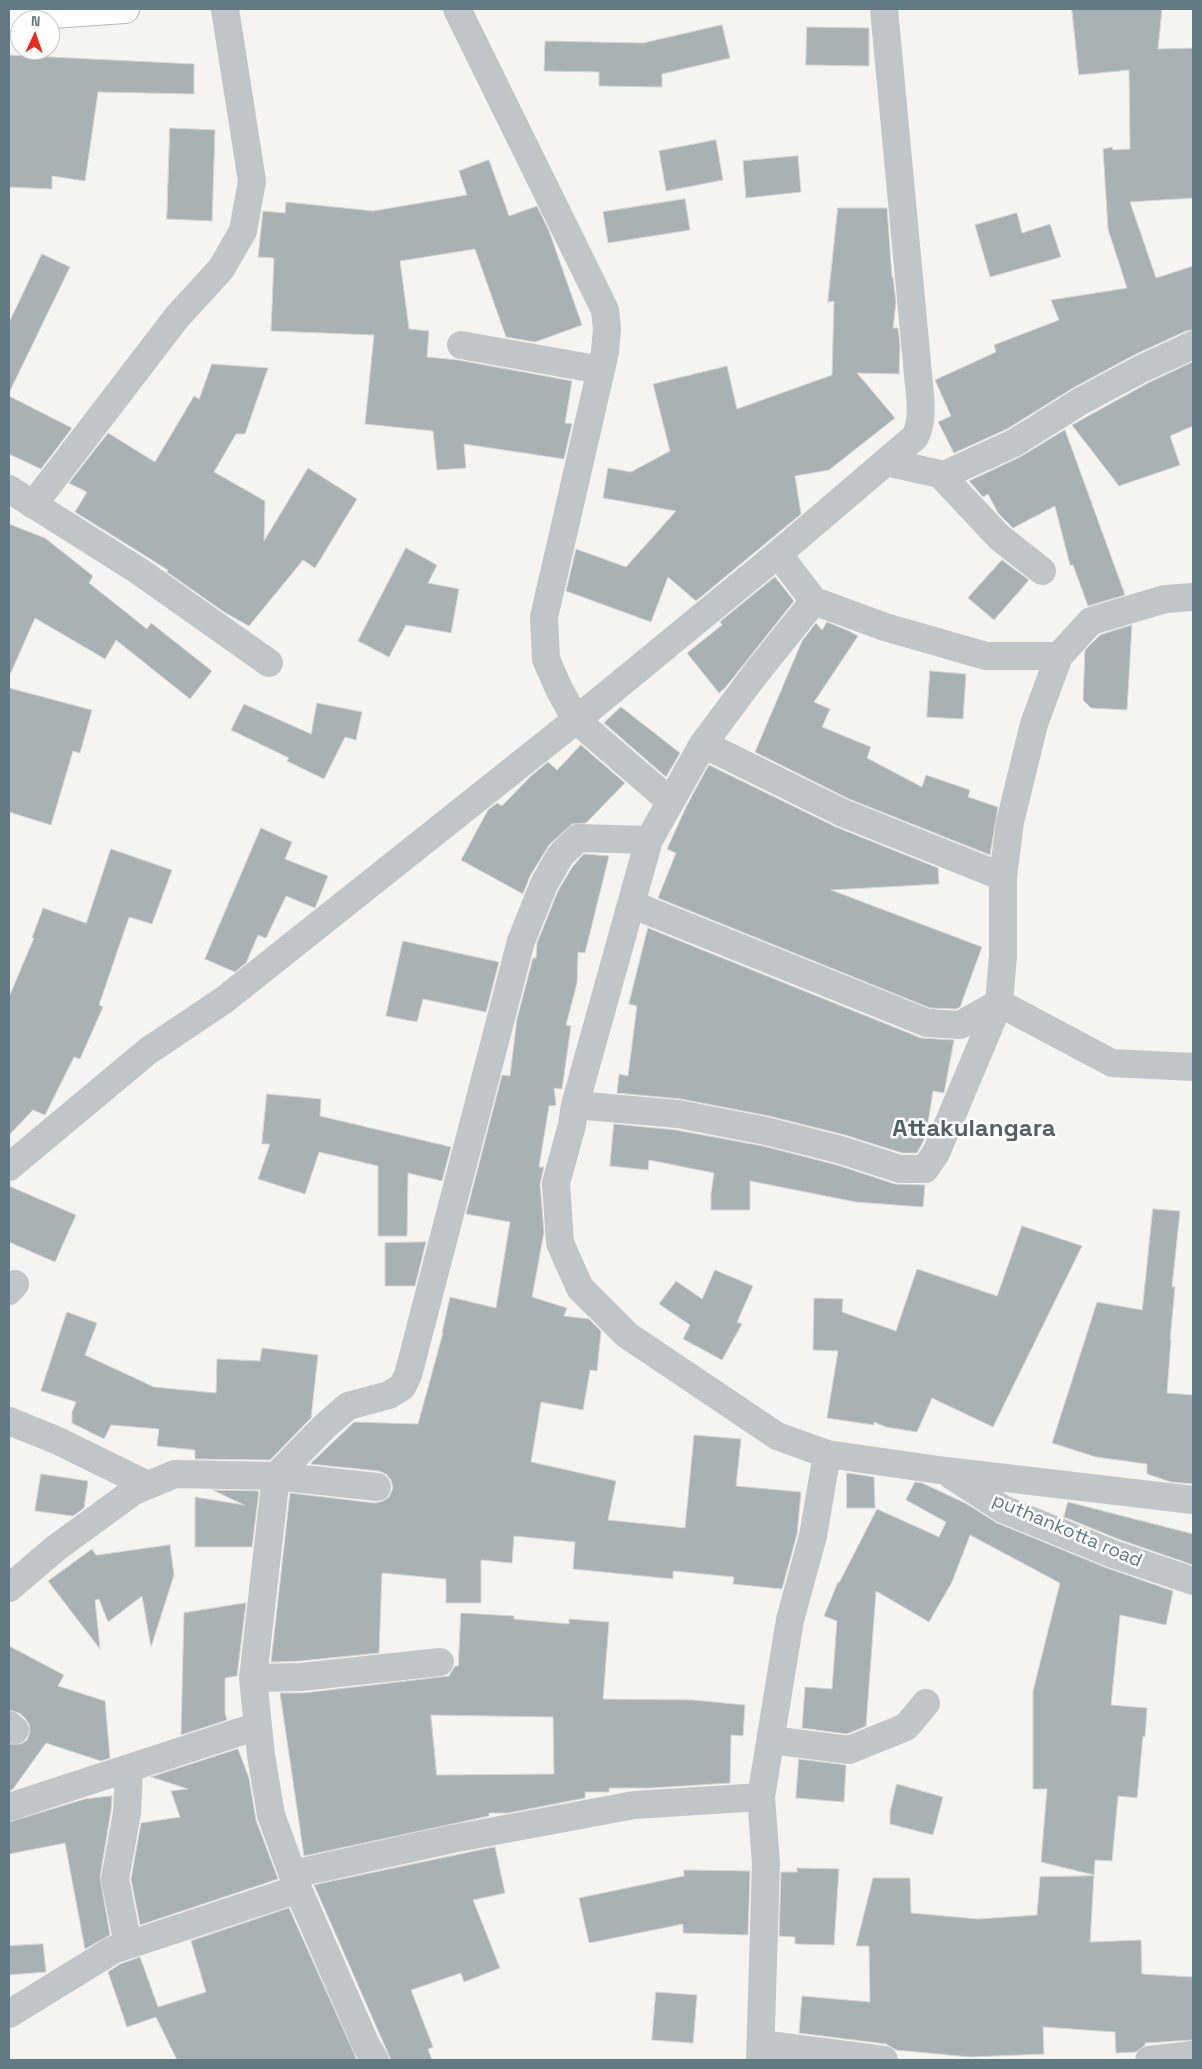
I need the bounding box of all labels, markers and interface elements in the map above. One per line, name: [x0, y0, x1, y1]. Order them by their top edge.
north arrow: [10, 10, 60, 60]
text: N: [31, 12, 41, 30]
district label: Attakulangara: [892, 1115, 1056, 1143]
street label: puthankotta road: [989, 1489, 1145, 1573]

